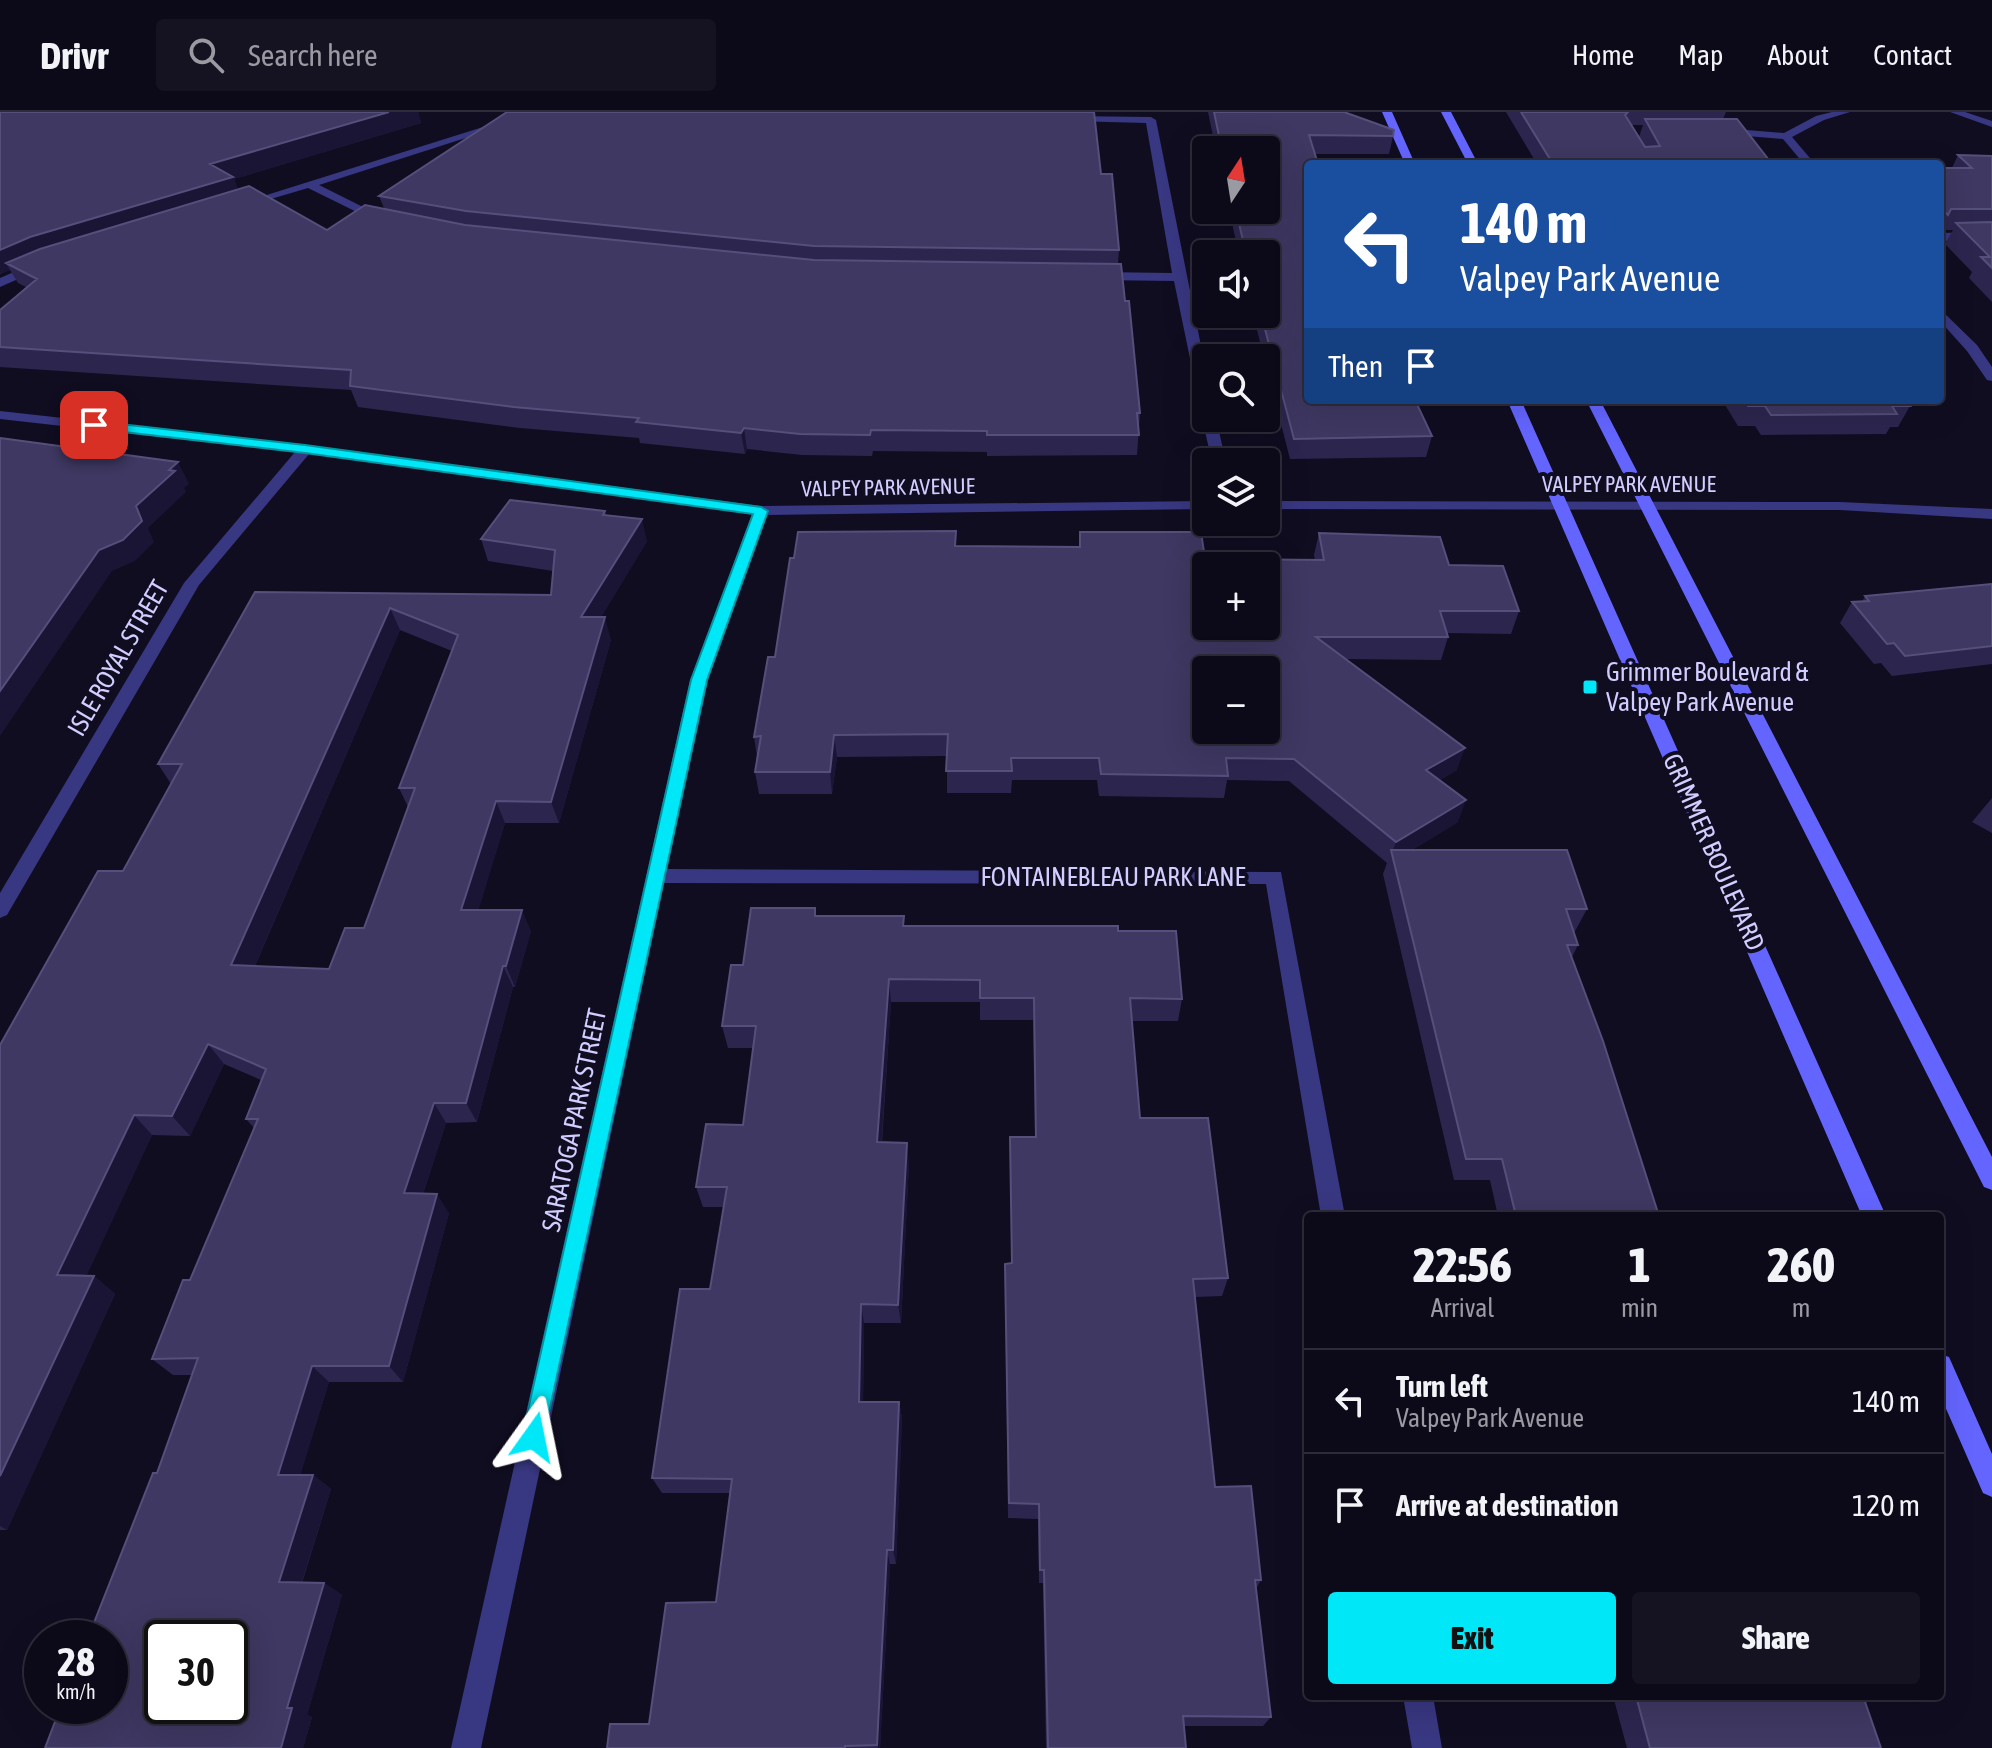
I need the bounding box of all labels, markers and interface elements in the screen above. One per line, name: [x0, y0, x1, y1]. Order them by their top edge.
search box: [156, 19, 716, 91]
icon: search: [184, 33, 228, 77]
text: Drivr: [40, 34, 108, 77]
text: Search here: [248, 38, 378, 72]
text: Home: [1572, 39, 1634, 71]
text: Map: [1678, 39, 1723, 71]
text: About: [1767, 39, 1829, 71]
text: Contact: [1873, 39, 1952, 71]
north arrow: [1192, 136, 1280, 224]
map controls: [1192, 136, 1280, 744]
text: 140 m: [1460, 191, 1587, 255]
icon: left: [1328, 192, 1432, 296]
button: sound: [1192, 240, 1280, 328]
text: Valpey Park Avenue: [1460, 257, 1720, 299]
button: search: [1192, 344, 1280, 432]
icon: arrive: [1399, 344, 1443, 388]
text: Then: [1328, 349, 1383, 383]
pin: [60, 391, 128, 459]
icon: arrive: [72, 403, 116, 447]
button: layers: [1192, 448, 1280, 536]
street label: VALPEY PARK AVENUE: [1542, 471, 1717, 497]
street label: VALPEY PARK AVENUE: [801, 472, 976, 502]
button: +: [1192, 552, 1280, 640]
street label: ISLE ROYAL STREET: [61, 574, 175, 741]
button: −: [1192, 656, 1280, 744]
place label: Grimmer Boulevard & Valpey Park Avenue: [1606, 657, 1809, 717]
marker: Grimmer Boulevard & Valpey Park Avenue: [1581, 678, 1599, 696]
street label: GRIMMER BOULEVARD: [1657, 749, 1771, 955]
street label: FONTAINEBLEAU PARK LANE: [980, 862, 1246, 892]
street label: SARATOGA PARK STREET: [536, 1005, 612, 1234]
text: 22:56: [1413, 1237, 1512, 1292]
text: 1: [1628, 1237, 1651, 1292]
text: 260: [1767, 1237, 1835, 1292]
text: Arrival: [1431, 1293, 1494, 1323]
text: min: [1621, 1293, 1658, 1323]
text: m: [1792, 1293, 1810, 1323]
text: Turn left: [1396, 1369, 1488, 1403]
icon: left: [1328, 1379, 1372, 1423]
text: 140 m: [1852, 1384, 1920, 1418]
position arrow: [492, 1395, 576, 1479]
text: Valpey Park Avenue: [1396, 1403, 1584, 1433]
icon: arrive: [1328, 1483, 1372, 1527]
text: Arrive at destination: [1396, 1488, 1618, 1522]
text: 120 m: [1852, 1488, 1920, 1522]
button: Exit: [1328, 1592, 1616, 1684]
button: Share: [1632, 1592, 1920, 1684]
speed limit sign: 30: [144, 1620, 248, 1724]
text: 28: [57, 1639, 95, 1684]
text: km/h: [56, 1680, 96, 1703]

